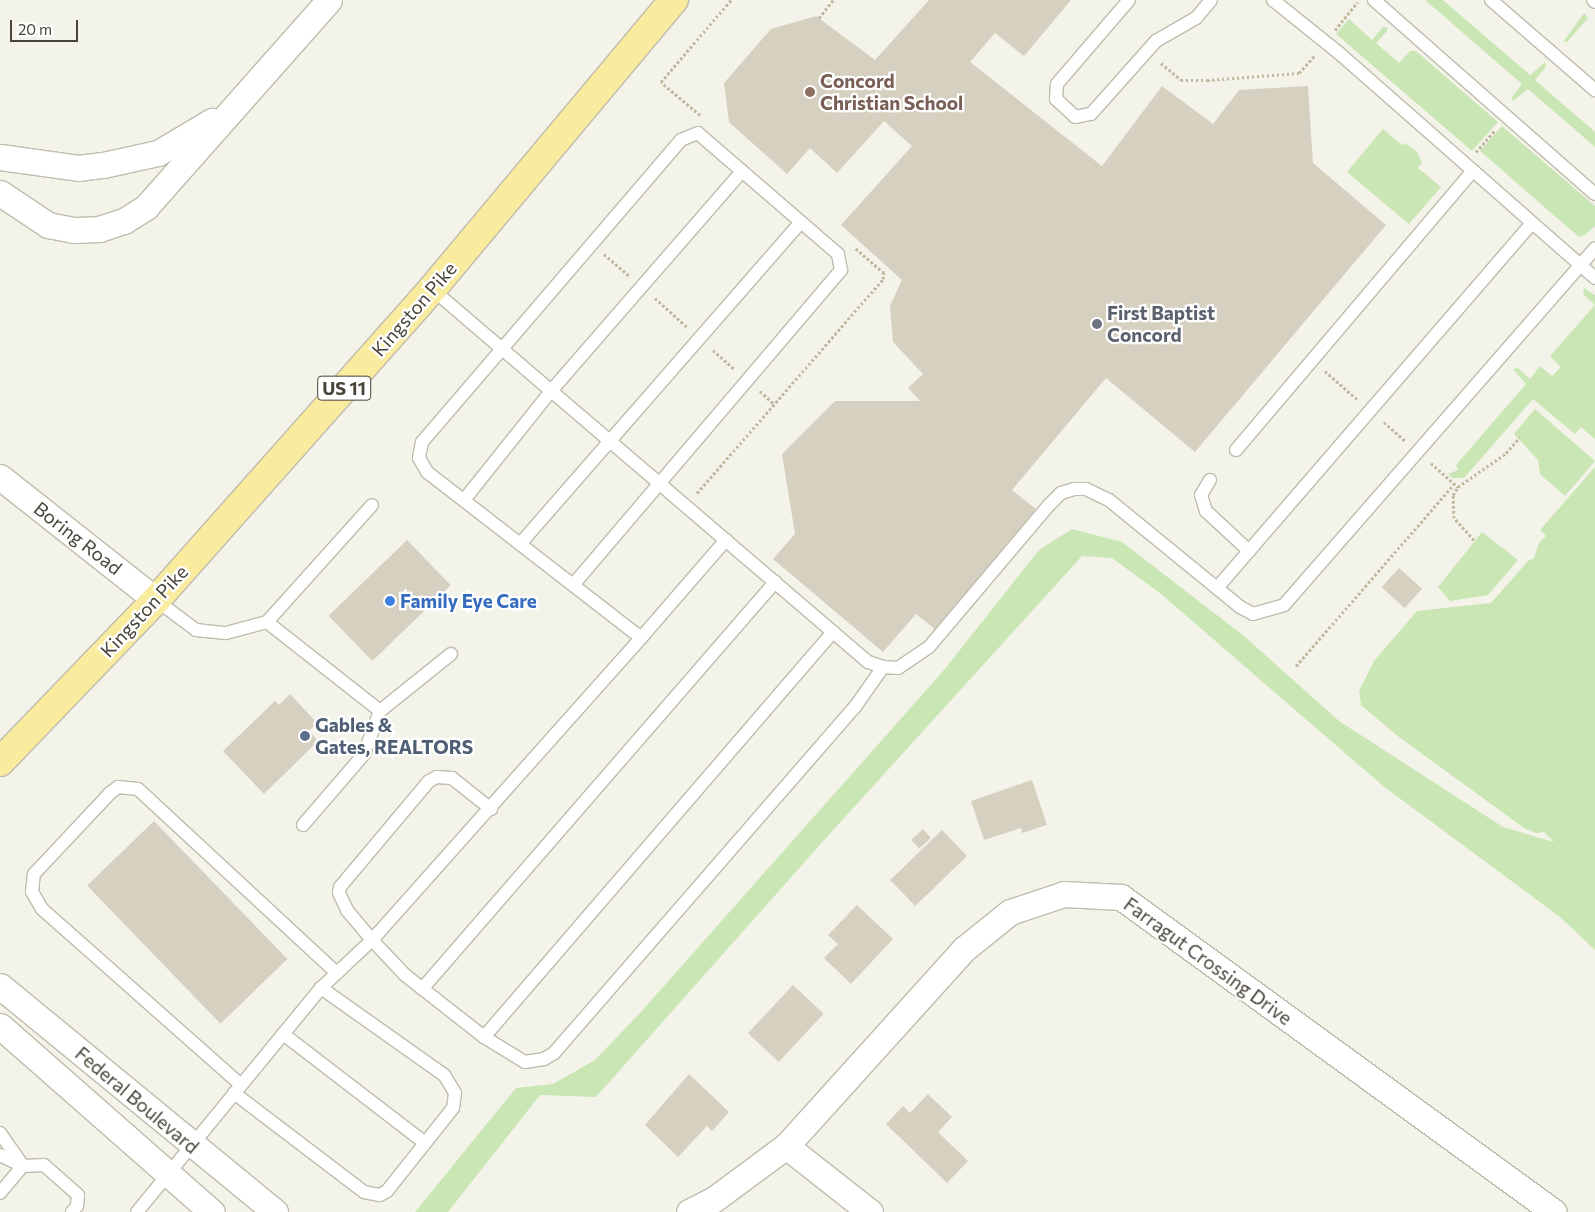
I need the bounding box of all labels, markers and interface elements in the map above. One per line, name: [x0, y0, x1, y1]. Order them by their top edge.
scale bar: [12, 10, 80, 42]
text: 20 m: [18, 20, 52, 38]
place label: Concord Christian School: [820, 70, 963, 114]
marker: Concord Christian School: [804, 86, 816, 98]
street label: Kingston Pike: [367, 257, 461, 361]
place label: First Baptist Concord: [1107, 302, 1215, 346]
marker: First Baptist Concord: [1091, 318, 1103, 330]
road number: US 11: [316, 372, 372, 403]
street label: Boring Road: [29, 497, 127, 579]
street label: Kingston Pike: [96, 560, 192, 662]
place label: Family Eye Care: [400, 590, 537, 612]
marker: Family Eye Care: [384, 595, 396, 607]
place label: Gables & Gates, REALTORS: [315, 714, 473, 758]
marker: Gables & Gates, REALTORS: [299, 730, 311, 742]
street label: Farragut Crossing Drive: [1120, 892, 1296, 1030]
street label: Federal Boulevard: [71, 1042, 203, 1158]

